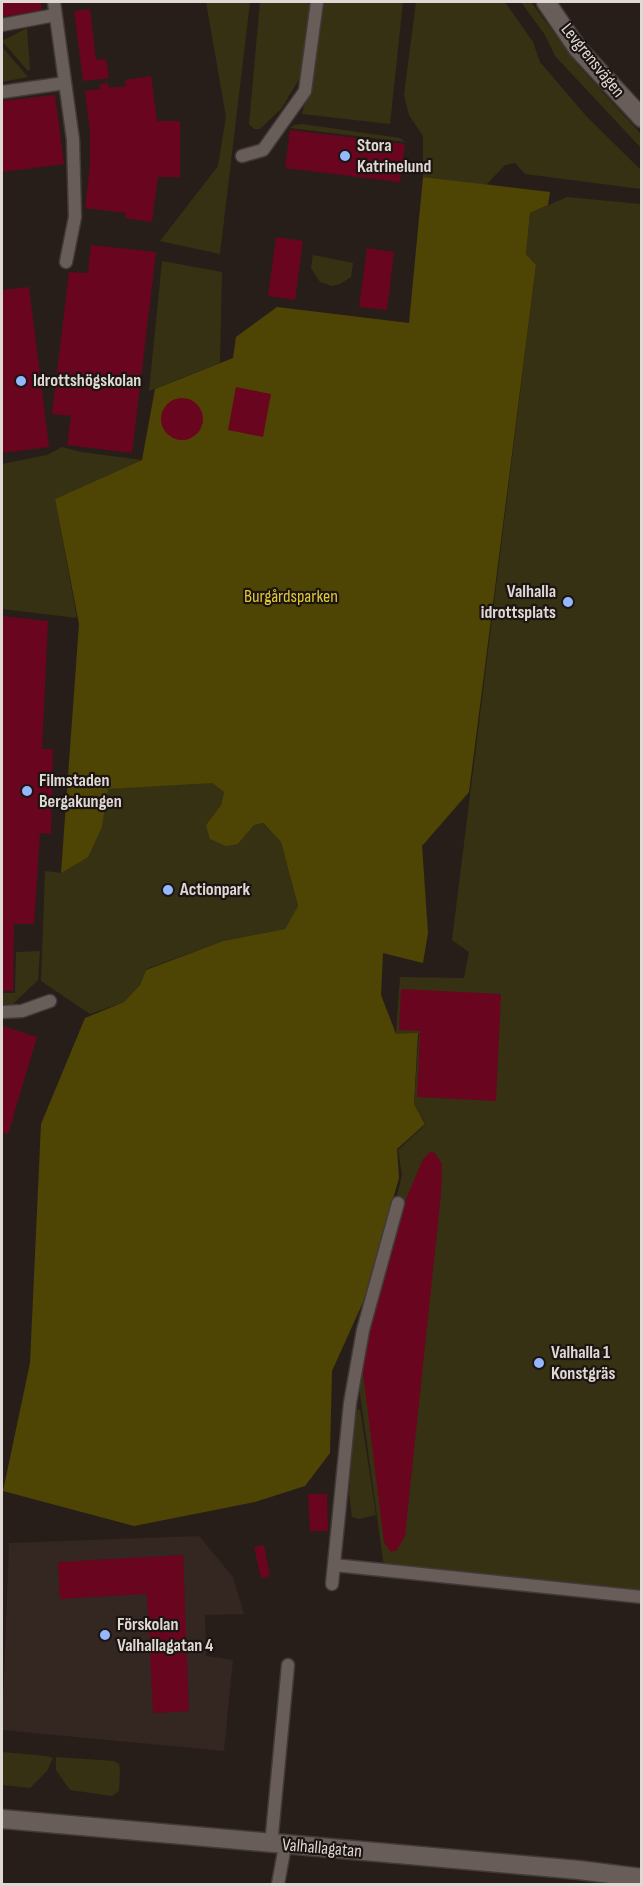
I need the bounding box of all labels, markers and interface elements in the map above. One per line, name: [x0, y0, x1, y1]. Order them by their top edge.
street label: Levgrensvägen: [556, 20, 628, 102]
place label: Stora Katrinelund: [357, 135, 431, 178]
marker: Stora Katrinelund: [338, 149, 352, 163]
place label: Idrottshögskolan: [33, 370, 141, 392]
marker: Idrottshögskolan: [14, 374, 28, 388]
place label: Valhalla idrottsplats: [481, 581, 556, 624]
park label: Burgårdsparken: [244, 586, 338, 608]
marker: Valhalla idrottsplats: [561, 595, 575, 609]
place label: Filmstaden Bergakungen: [39, 770, 122, 812]
marker: Filmstaden Bergakungen: [20, 784, 34, 798]
place label: Actionpark: [180, 879, 250, 901]
marker: Actionpark: [161, 883, 175, 897]
place label: Valhalla 1 Konstgräs: [551, 1342, 615, 1384]
marker: Valhalla 1 Konstgräs: [532, 1356, 546, 1370]
place label: Förskolan Valhallagatan 4: [117, 1614, 213, 1656]
marker: Förskolan Valhallagatan 4: [98, 1628, 112, 1642]
street label: Valhallagatan: [281, 1835, 363, 1863]

